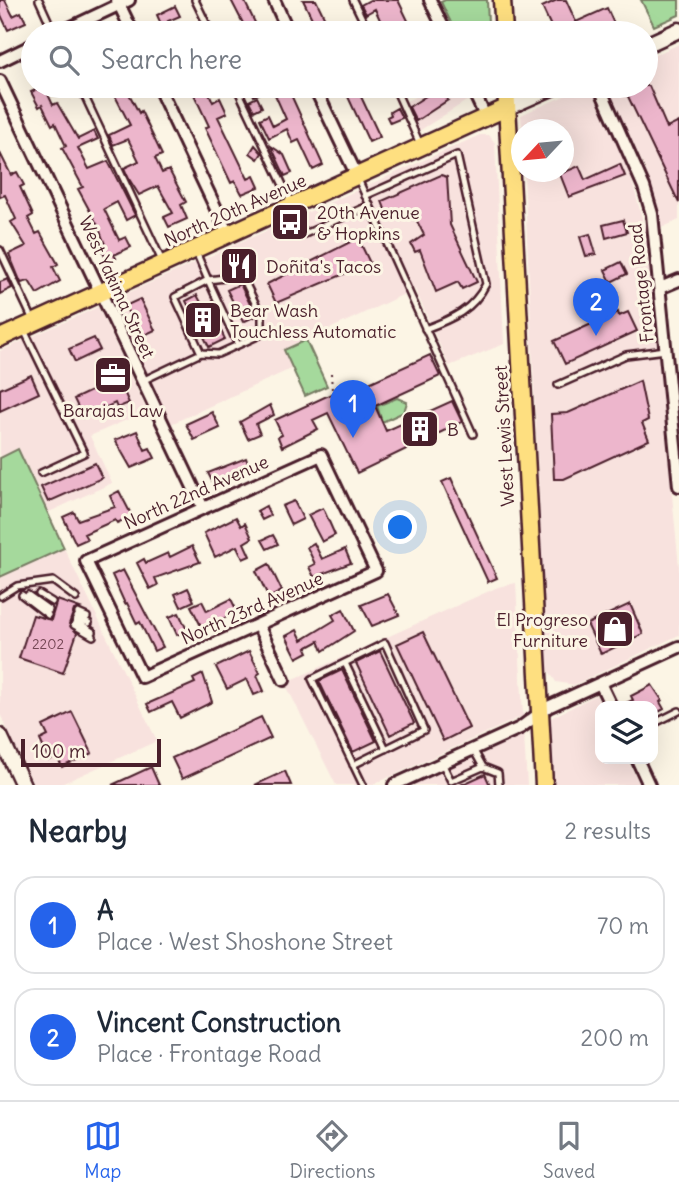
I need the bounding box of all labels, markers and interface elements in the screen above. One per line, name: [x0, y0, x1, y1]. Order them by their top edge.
search box: [21, 21, 658, 98]
icon: search: [45, 41, 83, 79]
text: Search here: [101, 43, 242, 76]
north arrow: [511, 119, 574, 182]
street label: North 20th Avenue: [160, 168, 310, 252]
bus stop icon: 20th Avenue & Hopkins: [269, 201, 311, 243]
place label: 20th Avenue & Hopkins: [317, 201, 420, 245]
street label: West Yakima Street: [74, 212, 160, 362]
street label: Frontage Road: [623, 222, 659, 344]
restaurant icon: Doñita's Tacos: [218, 245, 260, 287]
place label: Doñita's Tacos: [266, 255, 381, 278]
pin: 2: [573, 278, 619, 336]
building icon: Bear Wash Touchless Automatic: [182, 299, 224, 341]
place label: Bear Wash Touchless Automatic: [230, 299, 396, 343]
office icon: Barajas Law: [92, 354, 134, 396]
street label: West Lewis Street: [489, 365, 519, 507]
pin: 1: [330, 380, 376, 438]
place label: Barajas Law: [63, 399, 163, 422]
building icon: B: [399, 408, 441, 450]
place label: B: [447, 418, 459, 441]
street label: North 22nd Avenue: [120, 450, 272, 534]
your location: [383, 510, 417, 544]
street label: North 23rd Avenue: [177, 566, 327, 650]
place label: El Progreso Furniture: [496, 608, 588, 652]
shop icon: El Progreso Furniture: [594, 608, 636, 650]
house number: 2202: [32, 635, 64, 653]
map controls: [595, 701, 658, 764]
button: layers: [595, 701, 658, 764]
scale bar: [21, 736, 161, 768]
text: 100 m: [32, 739, 86, 763]
text: Nearby: [28, 812, 128, 850]
text: 2 results: [565, 816, 651, 845]
text: A: [97, 894, 114, 927]
text: 1: [48, 911, 58, 940]
text: 70 m: [597, 911, 649, 940]
text: Place · West Shoshone Street: [97, 927, 393, 956]
text: Vincent Construction: [97, 1006, 341, 1039]
text: 2: [47, 1023, 59, 1052]
text: 200 m: [580, 1023, 649, 1052]
text: Place · Frontage Road: [97, 1039, 321, 1068]
tab: Map: [84, 1117, 122, 1183]
tab: Directions: [290, 1117, 375, 1183]
tab: Saved: [543, 1117, 595, 1183]

